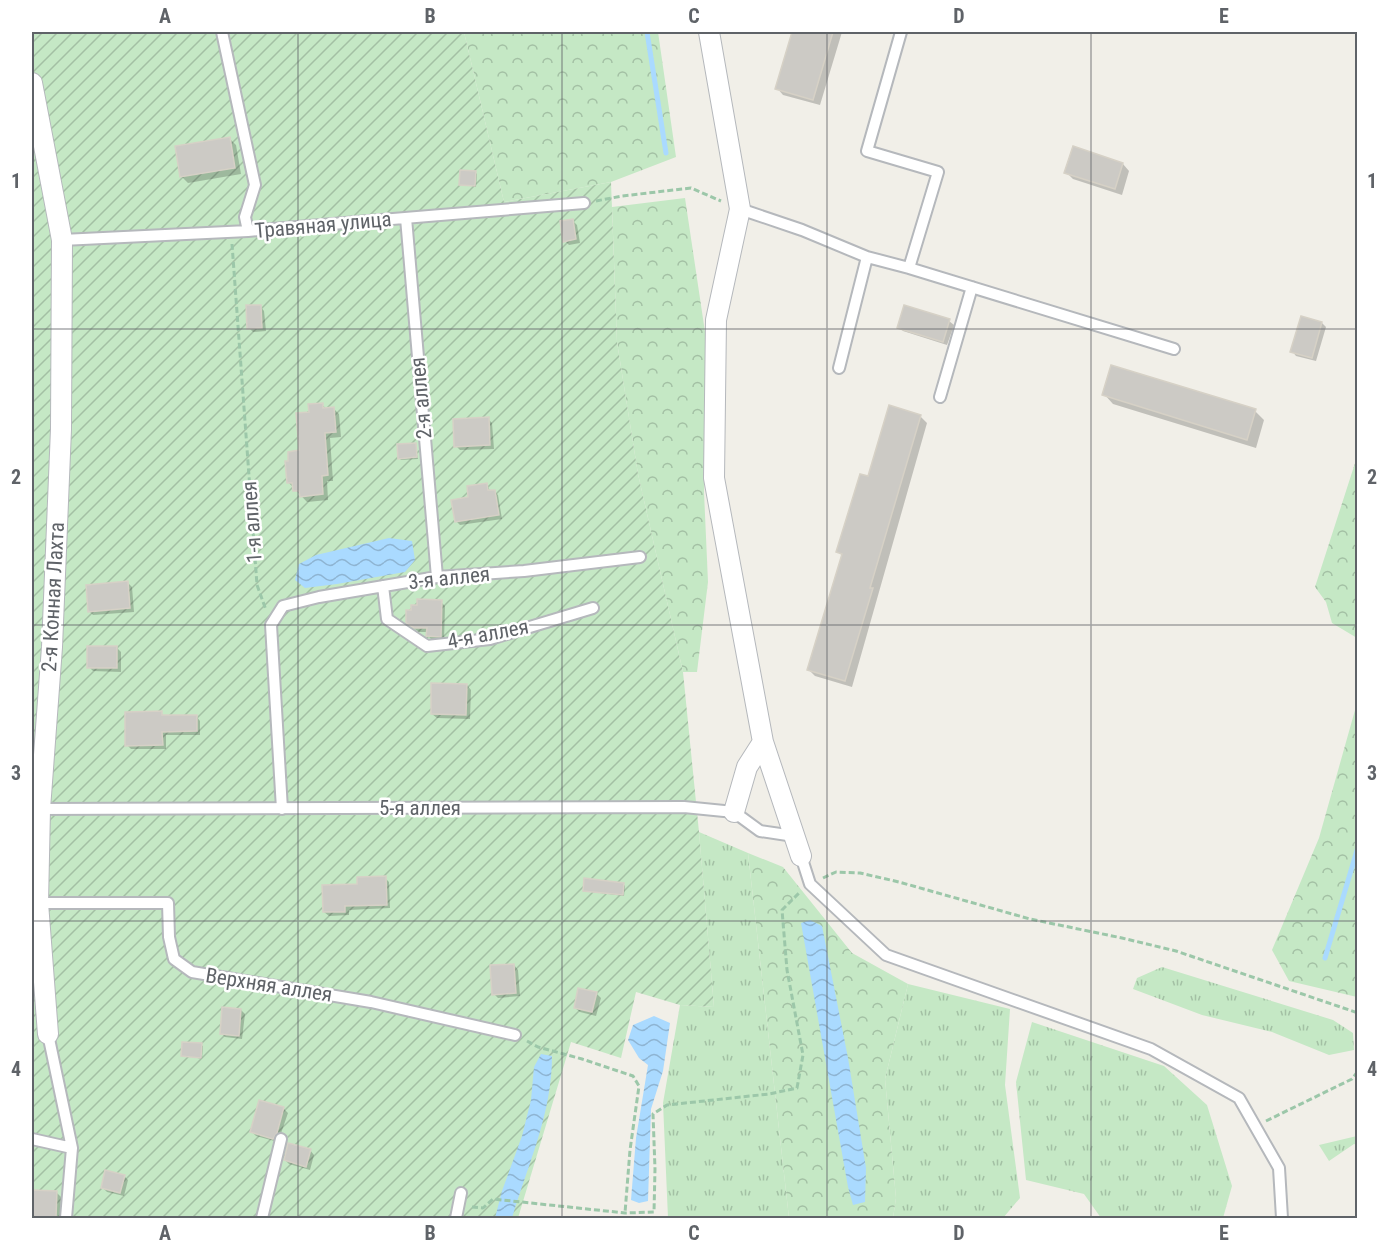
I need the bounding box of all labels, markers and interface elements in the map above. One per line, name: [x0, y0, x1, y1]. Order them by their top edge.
text: A: [159, 4, 171, 28]
text: B: [424, 4, 436, 28]
text: C: [688, 4, 700, 28]
text: D: [953, 4, 965, 28]
text: E: [1219, 4, 1229, 28]
text: 1: [11, 169, 21, 193]
text: 1: [1367, 169, 1377, 193]
street label: Травяная улица: [253, 207, 393, 243]
street label: 2-я аллея: [405, 356, 437, 440]
text: 2: [11, 465, 21, 489]
text: 2: [1367, 465, 1377, 489]
street label: 1-я аллея: [237, 480, 267, 564]
street label: 2-я Конная Лахта: [37, 521, 69, 673]
street label: 3-я аллея: [407, 562, 491, 594]
street label: 4-я аллея: [445, 614, 531, 654]
text: 3: [11, 761, 21, 785]
text: 3: [1367, 761, 1377, 785]
street label: 5-я аллея: [379, 796, 461, 820]
street label: Верхняя аллея: [204, 963, 334, 1007]
text: 4: [11, 1057, 21, 1081]
text: 4: [1367, 1057, 1377, 1081]
text: A: [159, 1221, 171, 1245]
text: B: [424, 1221, 436, 1245]
text: C: [688, 1221, 700, 1245]
text: D: [953, 1221, 965, 1245]
text: E: [1219, 1221, 1229, 1245]

